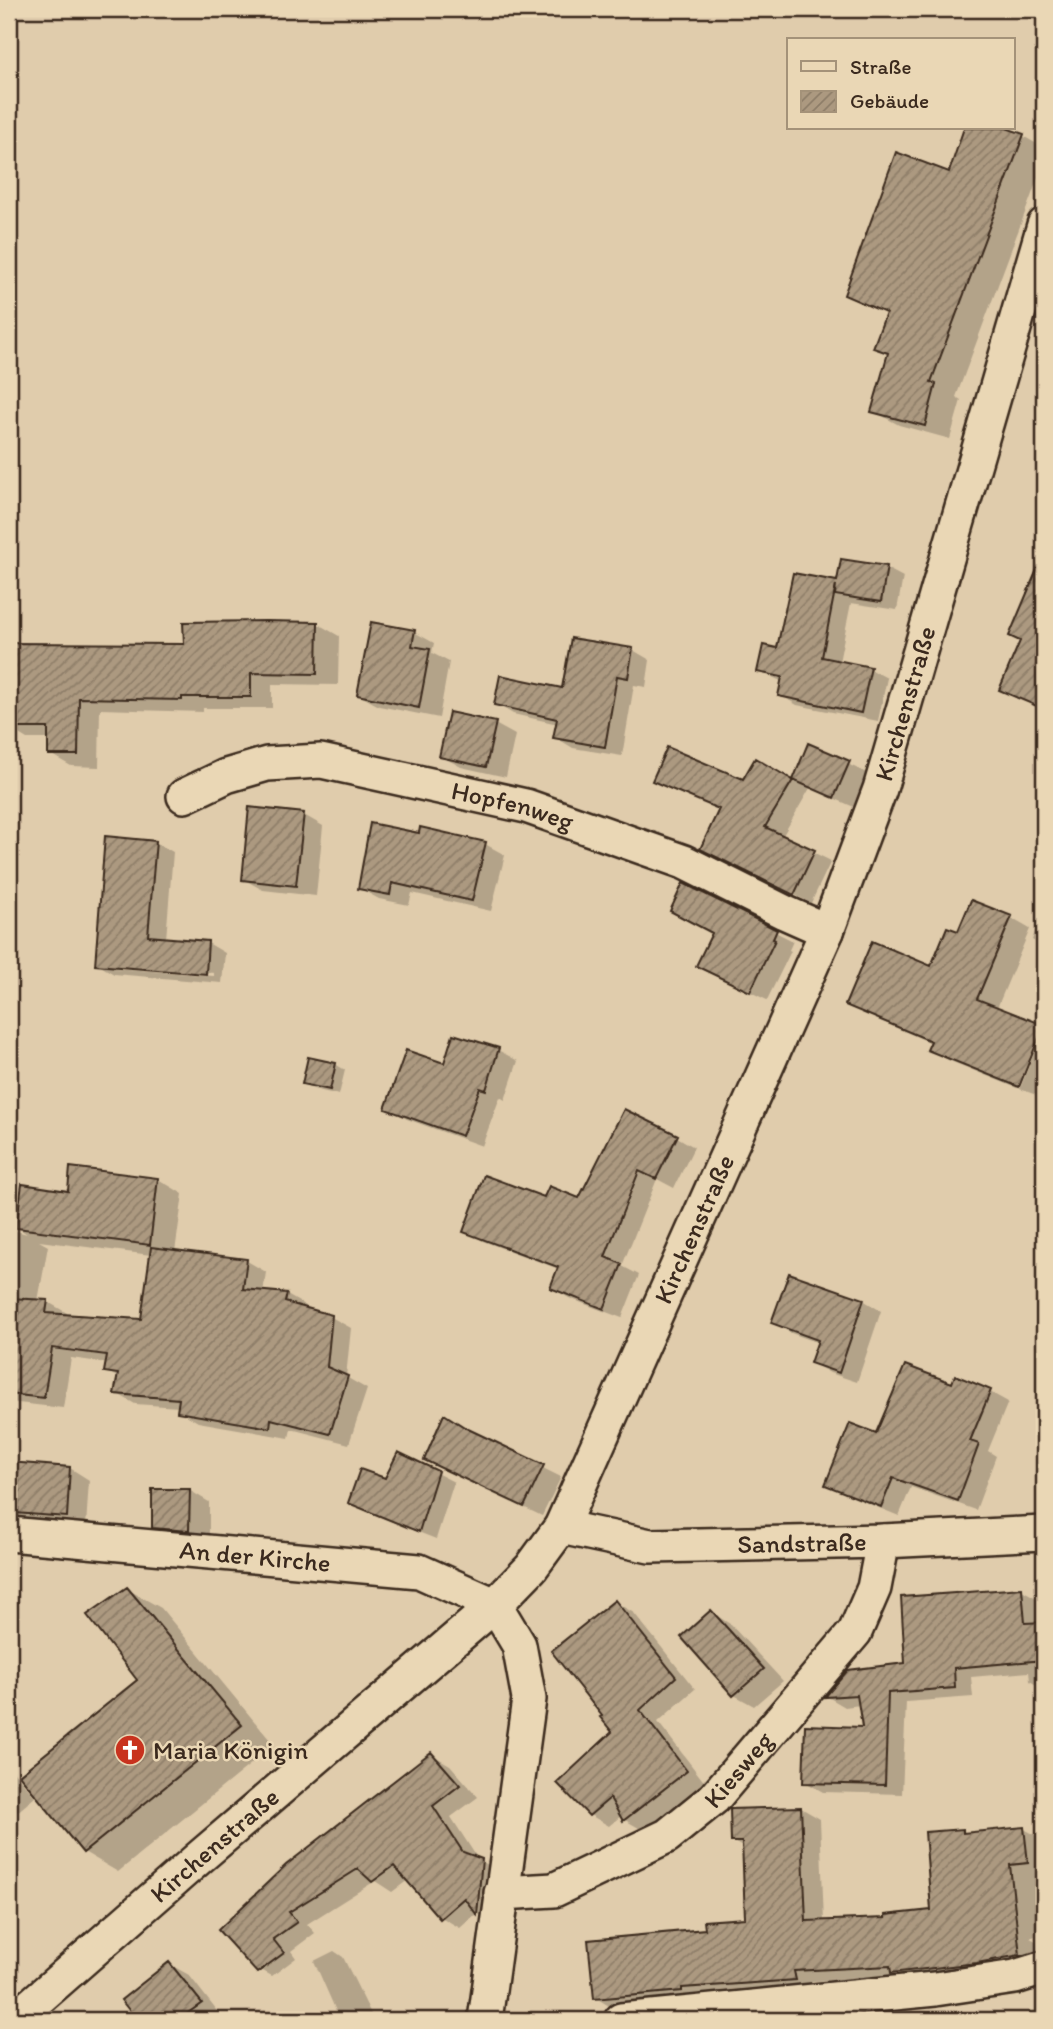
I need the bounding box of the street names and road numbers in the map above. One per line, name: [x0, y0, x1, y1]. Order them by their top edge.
street label: Kirchenstraße: [867, 622, 943, 785]
street label: Hopfenweg: [448, 774, 579, 838]
street label: Kirchenstraße: [647, 1150, 741, 1309]
street label: Sandstraße: [737, 1525, 867, 1560]
street label: An der Kirche: [178, 1533, 332, 1579]
street label: Kiesweg: [697, 1724, 780, 1815]
street label: Kirchenstraße: [143, 1781, 285, 1909]

